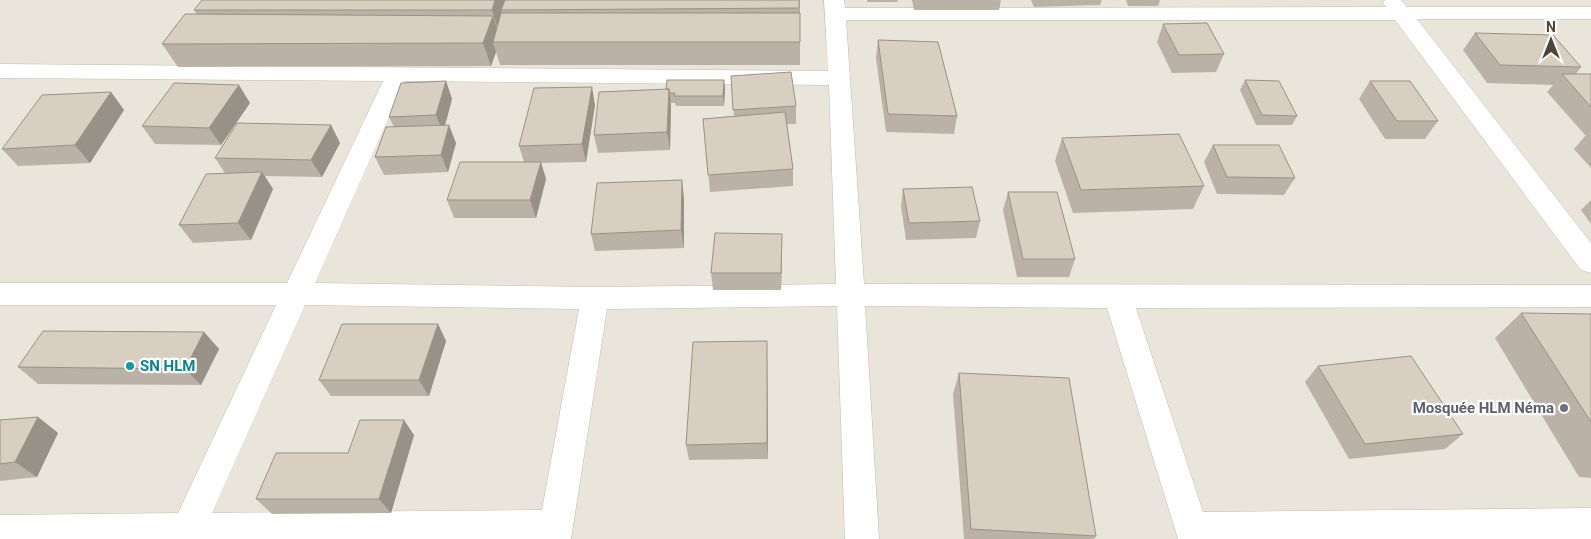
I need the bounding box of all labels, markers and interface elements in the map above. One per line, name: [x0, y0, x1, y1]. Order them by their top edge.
north arrow: [1526, 15, 1576, 65]
text: N: [1546, 19, 1556, 35]
place label: SN HLM: [140, 357, 195, 375]
marker: SN HLM: [124, 360, 136, 372]
place label: Mosquée HLM Néma: [1413, 399, 1554, 417]
marker: Mosquée HLM Néma: [1558, 402, 1570, 414]

